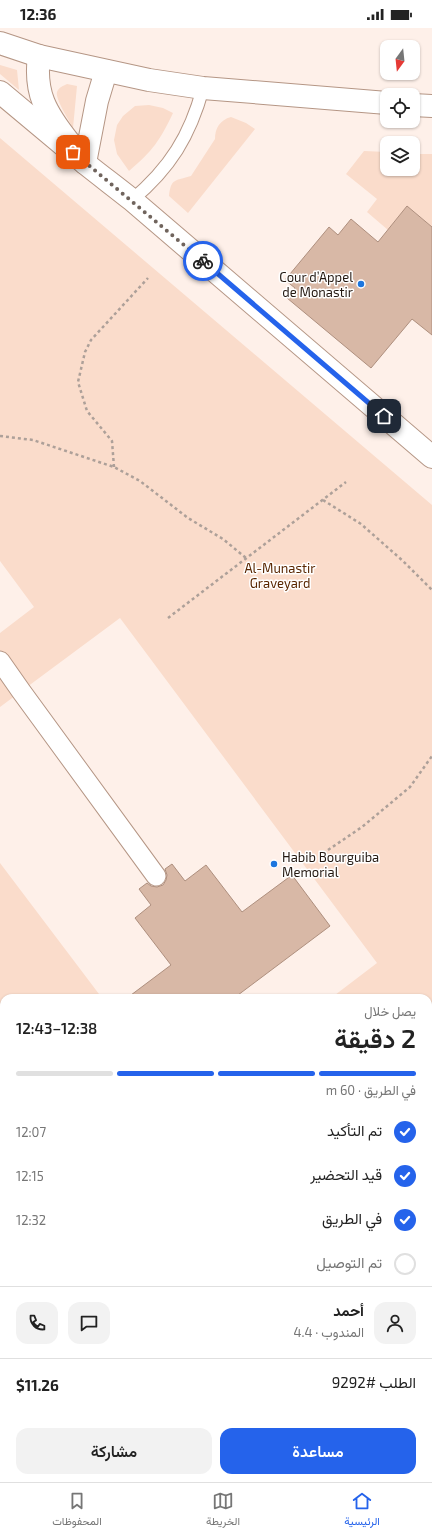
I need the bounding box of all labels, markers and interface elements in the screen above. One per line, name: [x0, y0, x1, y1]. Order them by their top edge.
text: 12:36: [20, 5, 56, 23]
north arrow: [380, 40, 420, 80]
map controls: [380, 40, 420, 176]
button: locate: [380, 88, 420, 128]
pin: [56, 135, 90, 169]
button: layers: [380, 136, 420, 176]
icon: bag: [62, 141, 84, 163]
courier: [183, 241, 223, 281]
icon: bike: [192, 250, 214, 272]
place label: Cour d’Appel de Monastir: [279, 269, 353, 300]
marker: Cour d’Appel de Monastir: [356, 279, 366, 289]
pin: [367, 399, 401, 433]
icon: home: [373, 405, 395, 427]
park label: Al-Munastir Graveyard: [244, 560, 316, 591]
place label: Habib Bourguiba Memorial: [282, 849, 379, 880]
marker: Habib Bourguiba Memorial: [269, 859, 279, 869]
text: يصل خلال: [364, 1003, 416, 1019]
text: 12:38–12:43: [16, 1019, 97, 1037]
text: 2 دقيقة: [334, 1022, 416, 1053]
text: في الطريق · 60 m: [326, 1082, 416, 1098]
text: تم التأكيد: [327, 1121, 382, 1139]
icon: check: [394, 1121, 416, 1143]
text: 12:07: [16, 1124, 46, 1140]
text: قيد التحضير: [310, 1165, 382, 1183]
icon: check: [394, 1165, 416, 1187]
text: 12:15: [16, 1168, 44, 1184]
text: في الطريق: [322, 1209, 382, 1227]
icon: check: [394, 1209, 416, 1231]
text: 12:32: [16, 1212, 46, 1228]
text: تم التوصيل: [316, 1253, 382, 1271]
text: أحمد: [333, 1301, 364, 1319]
button: phone: [16, 1302, 58, 1344]
button: chat: [68, 1302, 110, 1344]
button: person: [374, 1302, 416, 1344]
text: المندوب · 4.4: [294, 1324, 364, 1340]
text: الطلب #9292: [332, 1373, 416, 1391]
text: $11.26: [16, 1376, 59, 1394]
button: مشاركة: [16, 1428, 212, 1474]
button: مساعدة: [220, 1428, 416, 1474]
tab: المحفوظات: [52, 1490, 102, 1531]
tab: الخريطة: [206, 1490, 240, 1531]
tab: الرئيسية: [344, 1490, 380, 1531]

